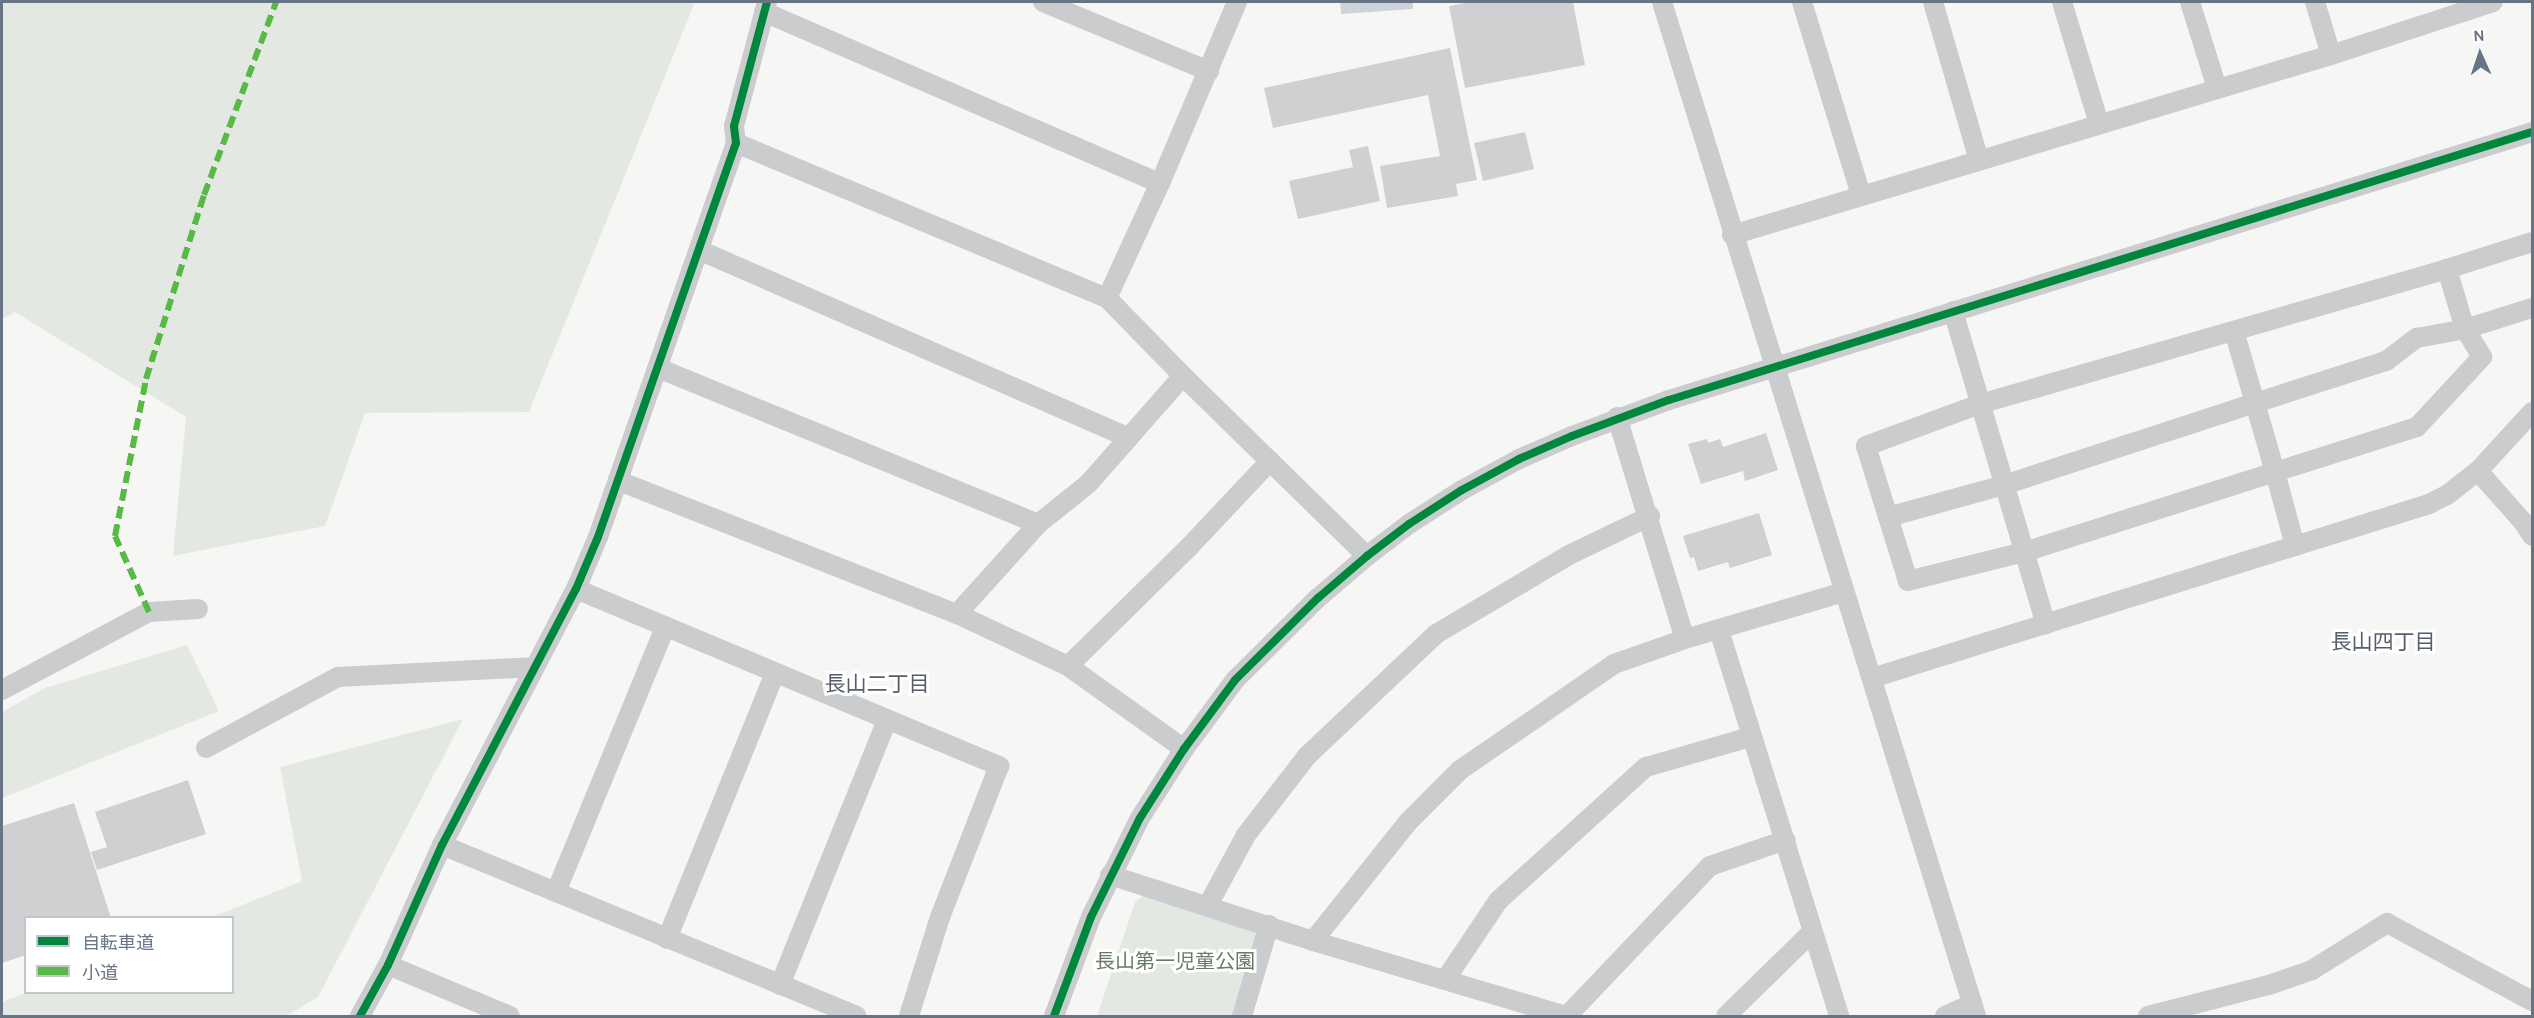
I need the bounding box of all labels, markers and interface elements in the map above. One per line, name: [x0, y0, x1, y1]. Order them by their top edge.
north arrow: [2450, 24, 2510, 84]
text: N: [2473, 26, 2485, 45]
district label: 長山四丁目: [2331, 629, 2435, 655]
district label: 長山二丁目: [825, 671, 929, 697]
legend: [24, 916, 234, 994]
text: 自転車道: [82, 932, 154, 954]
park label: 長山第一児童公園: [1095, 949, 1255, 973]
text: 小道: [82, 962, 118, 984]

